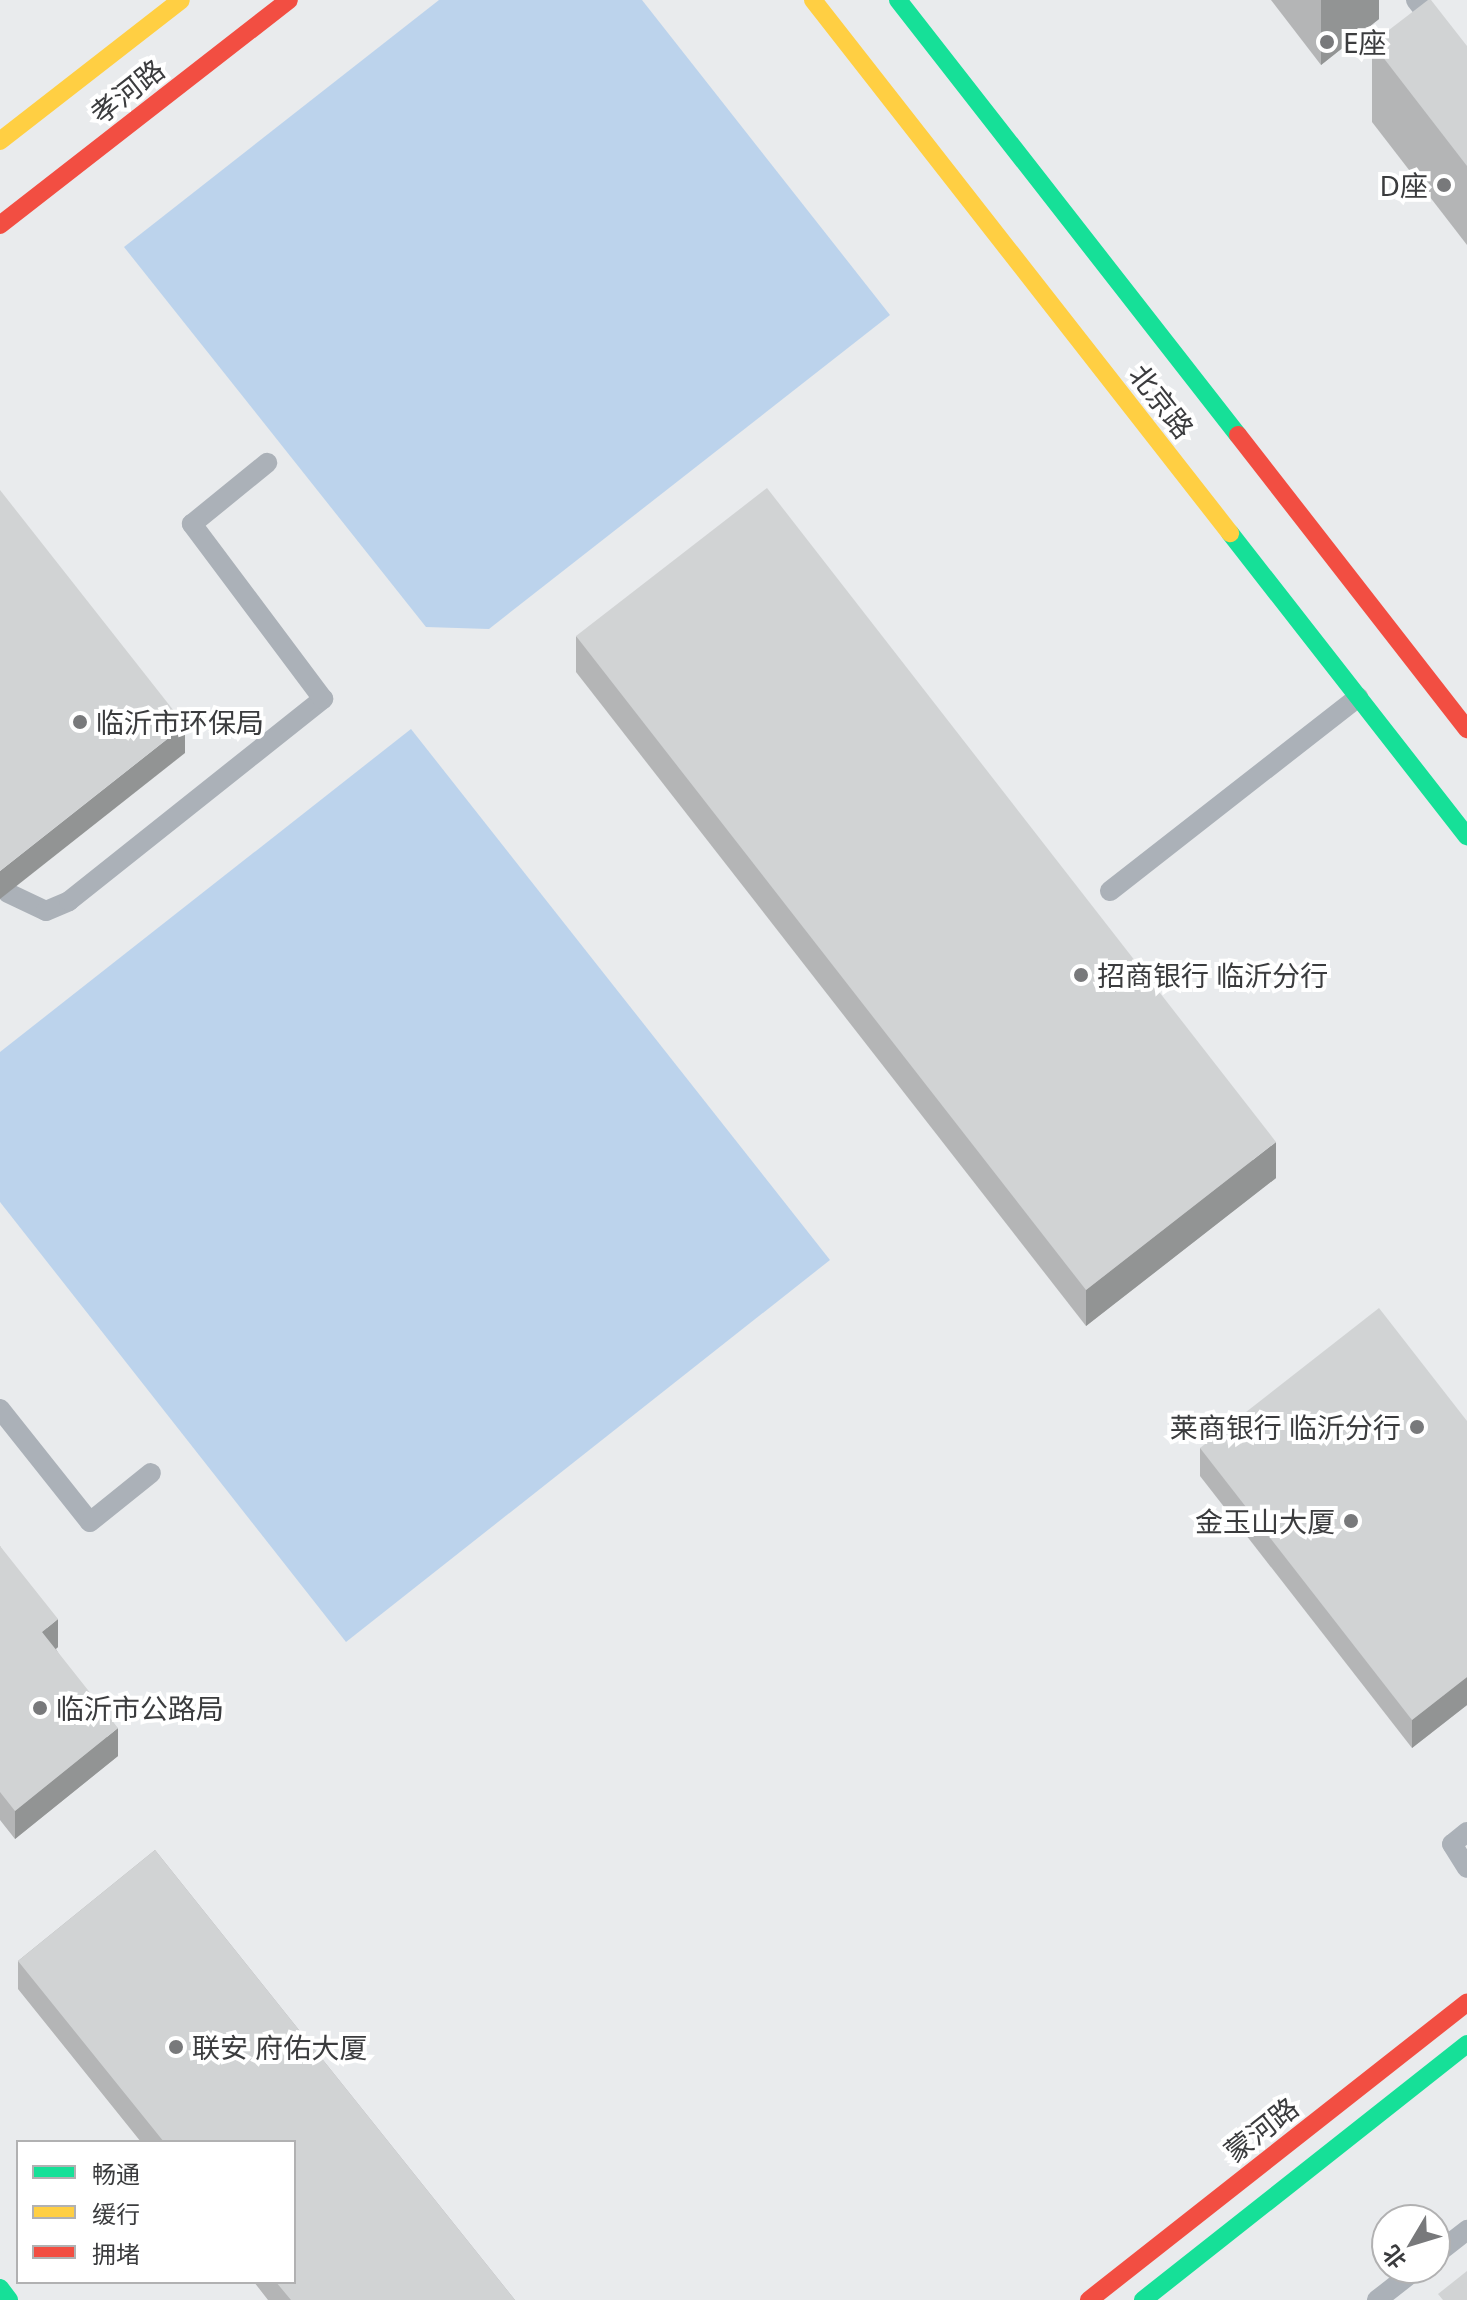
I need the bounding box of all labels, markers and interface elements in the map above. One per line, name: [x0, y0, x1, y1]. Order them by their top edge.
place label: E座: [1343, 25, 1387, 59]
marker: E座: [1318, 33, 1336, 51]
street label: 孝河路: [84, 52, 170, 130]
place label: D座: [1380, 168, 1428, 202]
marker: D座: [1435, 176, 1453, 194]
street label: 北京路: [1123, 358, 1201, 444]
place label: 临沂市环保局: [96, 705, 264, 739]
marker: 临沂市环保局: [71, 713, 89, 731]
place label: 招商银行 临沂分行: [1097, 958, 1328, 992]
marker: 招商银行 临沂分行: [1072, 966, 1090, 984]
place label: 莱商银行 临沂分行: [1170, 1410, 1401, 1444]
marker: 莱商银行 临沂分行: [1408, 1418, 1426, 1436]
place label: 金玉山大厦: [1195, 1504, 1335, 1538]
marker: 金玉山大厦: [1342, 1512, 1360, 1530]
place label: 临沂市公路局: [56, 1691, 224, 1725]
marker: 临沂市公路局: [31, 1699, 49, 1717]
place label: 联安 府佑大厦: [192, 2030, 367, 2064]
marker: 联安 府佑大厦: [167, 2038, 185, 2056]
street label: 蒙河路: [1218, 2090, 1304, 2168]
legend: [16, 2140, 296, 2284]
text: 畅通: [92, 2157, 140, 2190]
text: 缓行: [92, 2197, 140, 2230]
north arrow: [1371, 2204, 1451, 2284]
text: 拥堵: [92, 2237, 140, 2270]
text: 北: [1375, 2240, 1412, 2275]

